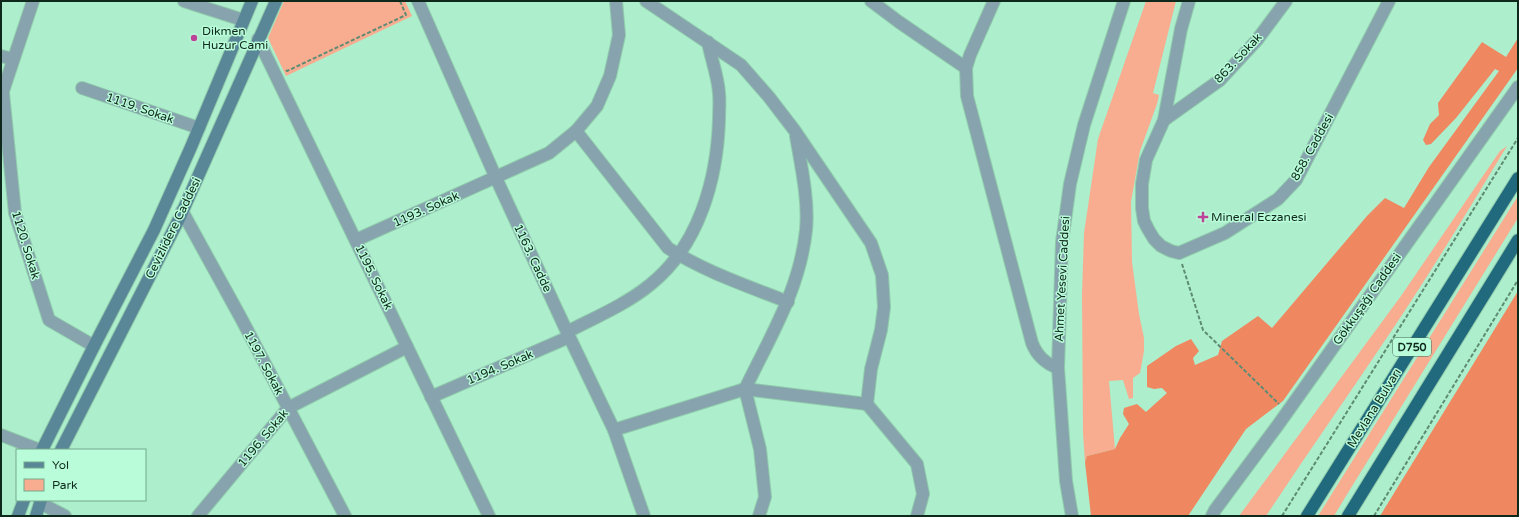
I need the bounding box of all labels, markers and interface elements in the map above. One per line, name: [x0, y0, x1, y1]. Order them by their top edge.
place label: Dikmen Huzur Cami: [202, 24, 268, 52]
street label: 863. Sokak: [1211, 30, 1265, 86]
marker: Dikmen Huzur Cami: [189, 33, 199, 43]
street label: 1119. Sokak: [104, 90, 176, 126]
street label: 858. Caddesi: [1288, 111, 1336, 183]
street label: Cevizlidere Caddesi: [142, 175, 204, 281]
street label: 1193. Sokak: [391, 188, 462, 230]
street label: 1120. Sokak: [9, 209, 43, 281]
place label: Mineral Eczanesi: [1211, 210, 1306, 224]
marker: Mineral Eczanesi: [1198, 212, 1208, 222]
street label: Ahmet Yesevi Caddesi: [1052, 216, 1072, 342]
street label: 1163. Cadde: [511, 222, 555, 294]
street label: 1195. Sokak: [352, 242, 396, 312]
street label: Gökkuşağı Caddesi: [1330, 250, 1404, 348]
street label: 1197. Sokak: [241, 329, 287, 398]
road number: D750: [1393, 338, 1431, 356]
street label: 1194. Sokak: [465, 347, 536, 387]
street label: Mevlana Bulvarı: [1344, 366, 1404, 450]
street label: 1196. Sokak: [235, 406, 291, 470]
legend: [16, 449, 146, 501]
text: Yol: [52, 458, 69, 472]
text: Park: [52, 478, 78, 492]

